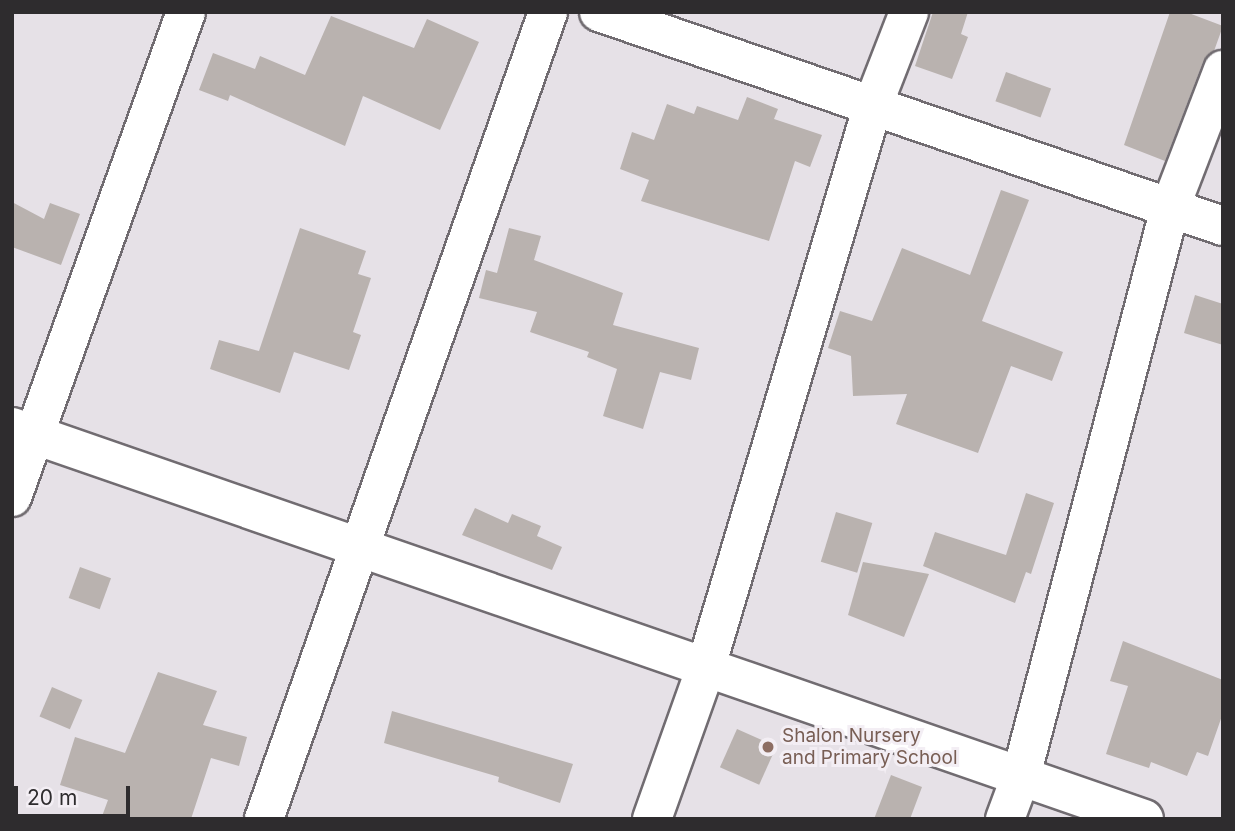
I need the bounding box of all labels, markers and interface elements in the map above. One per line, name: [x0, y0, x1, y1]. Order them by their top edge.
place label: Shalon Nursery and Primary School: [782, 725, 958, 769]
marker: Shalon Nursery and Primary School: [760, 739, 776, 755]
scale bar: [18, 772, 133, 816]
text: 20 m: [27, 785, 77, 810]

